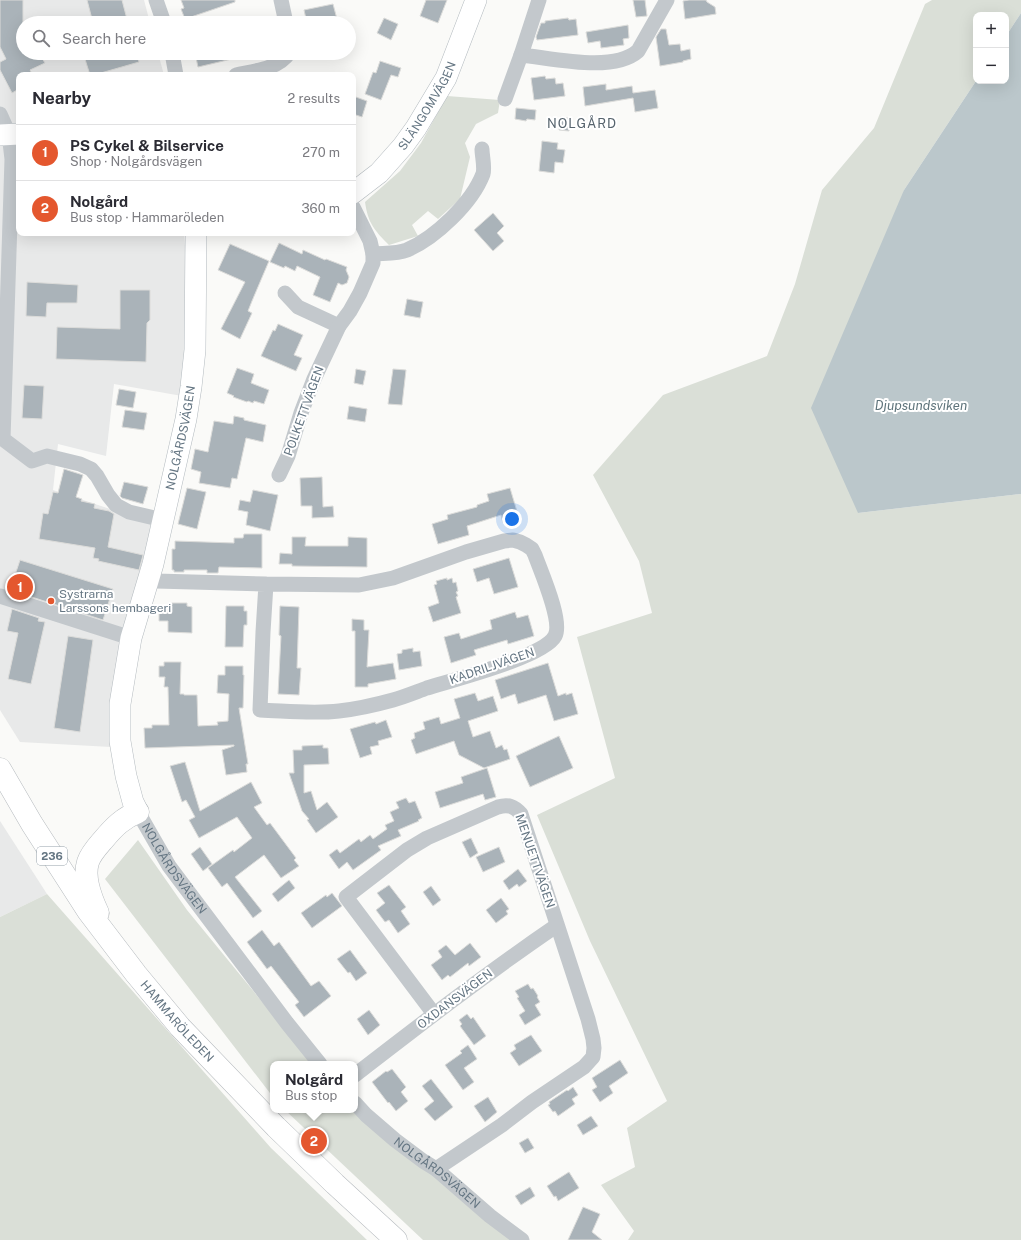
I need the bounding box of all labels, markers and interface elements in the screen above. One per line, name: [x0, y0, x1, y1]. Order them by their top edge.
map controls: [973, 12, 1009, 84]
button: +: [973, 12, 1009, 48]
search box: [16, 16, 356, 60]
icon: search: [30, 27, 52, 49]
text: Search here: [62, 30, 146, 47]
button: −: [973, 48, 1009, 84]
street label: SLÄNGOMVÄGEN: [395, 59, 459, 153]
text: Nearby: [32, 88, 91, 108]
text: 2 results: [288, 91, 340, 106]
district label: NOLGÅRD: [547, 115, 617, 131]
text: PS Cykel & Bilservice: [70, 137, 224, 154]
text: 1: [42, 145, 48, 160]
text: 270 m: [302, 145, 340, 160]
text: Shop · Nolgårdsvägen: [70, 154, 202, 169]
text: Nolgård: [70, 193, 128, 210]
text: 2: [41, 201, 49, 216]
text: 360 m: [302, 201, 340, 216]
text: Bus stop · Hammaröleden: [70, 210, 224, 225]
street label: POLKETTVÄGEN: [281, 364, 327, 458]
street label: NOLGÅRDSVÄGEN: [163, 385, 198, 491]
water label: Djupsundsviken: [875, 398, 967, 413]
your location: [502, 509, 522, 529]
pin: 1: [7, 572, 33, 602]
place label: Systrarna Larssons hembageri: [59, 587, 171, 615]
marker: Systrarna Larssons hembageri: [46, 596, 56, 606]
street label: KADRILJVÄGEN: [448, 645, 536, 687]
street label: MENUETTVÄGEN: [512, 812, 558, 910]
street label: NOLGÅRDSVÄGEN: [139, 821, 209, 916]
road number: 236: [37, 847, 67, 865]
street label: OXDANSVÄGEN: [415, 966, 495, 1032]
street label: HAMMARÖLEDEN: [138, 978, 217, 1065]
popup: [270, 1061, 358, 1113]
text: Nolgård: [285, 1071, 343, 1088]
text: Bus stop: [285, 1088, 337, 1103]
pin: 2: [301, 1126, 327, 1156]
street label: NOLGÅRDSVÄGEN: [391, 1135, 483, 1211]

